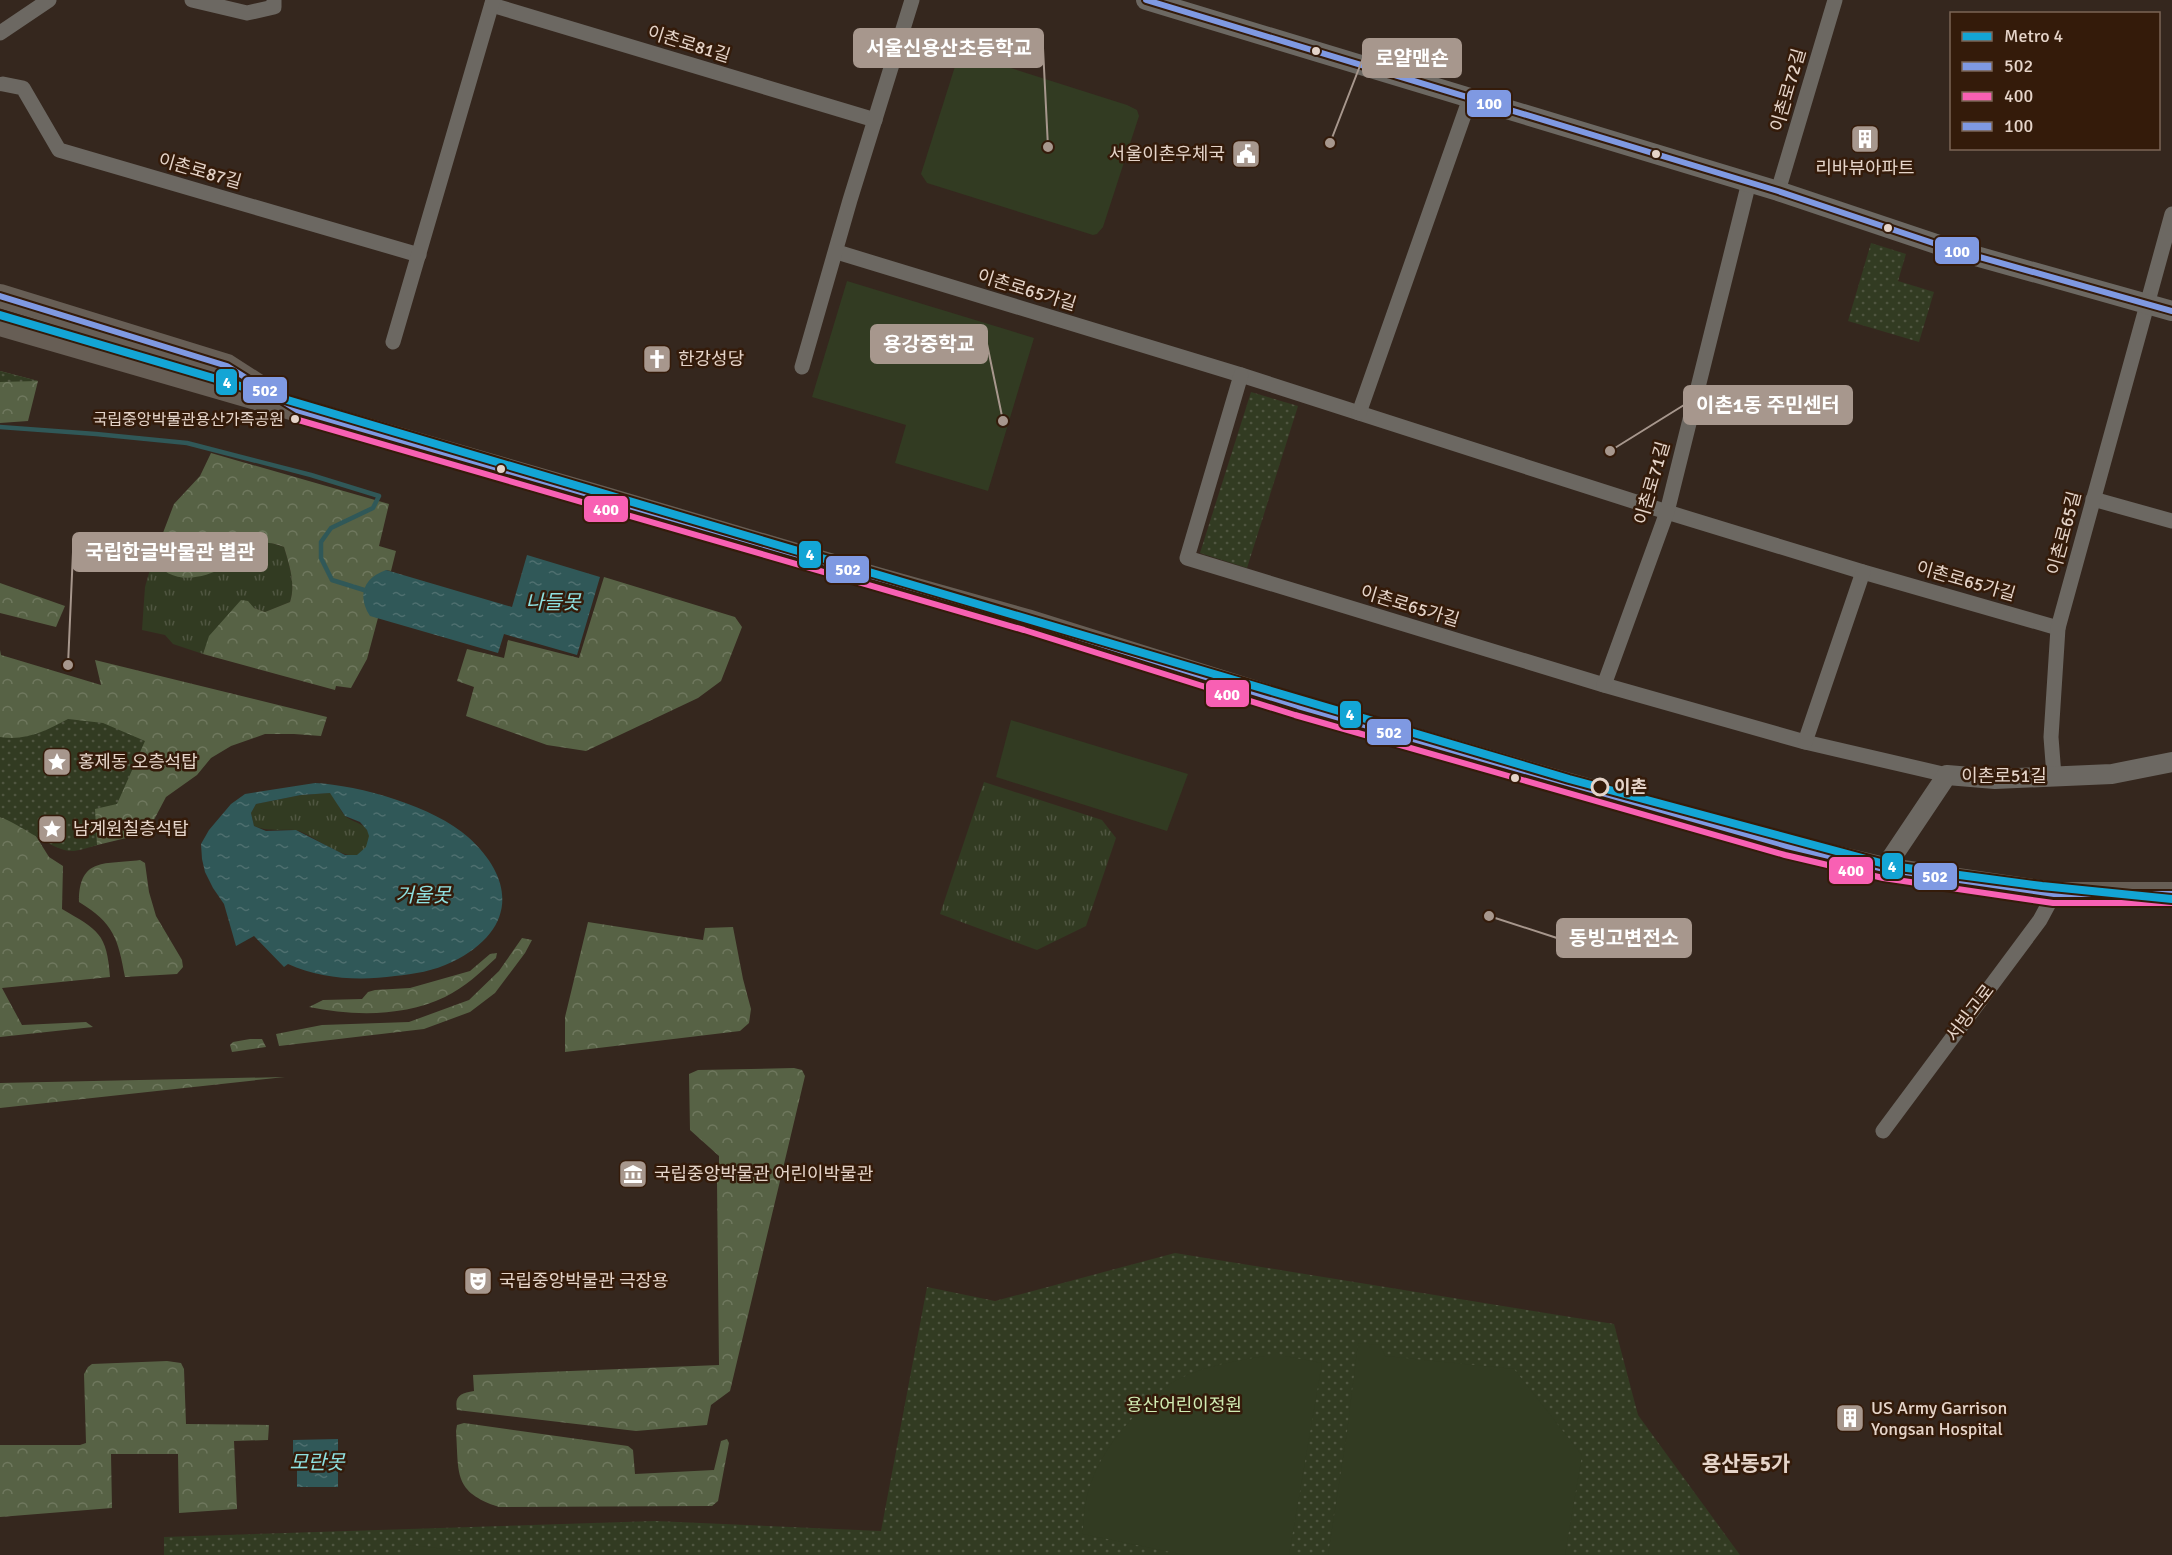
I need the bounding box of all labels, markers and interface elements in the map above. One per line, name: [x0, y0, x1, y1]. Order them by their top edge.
legend: [1950, 12, 2160, 150]
street label: 이촌로81길: [645, 21, 733, 67]
text: Metro 4: [2004, 25, 2063, 47]
callout: 서울신용산초등학교: [854, 29, 1043, 67]
text: 서울신용산초등학교: [866, 36, 1032, 61]
callout: 로얄맨숀: [1363, 39, 1461, 77]
unlabelled marker: [1310, 45, 1322, 57]
text: 로얄맨숀: [1375, 46, 1449, 71]
street label: 이촌로72길: [1766, 46, 1810, 134]
text: 502: [2004, 55, 2033, 77]
text: 400: [2004, 85, 2033, 107]
line badge: 100: [1466, 89, 1512, 118]
text: 100: [1476, 94, 1502, 114]
text: 100: [2004, 115, 2033, 137]
building icon: 리바뷰아파트: [1849, 123, 1881, 155]
public building icon: 서울이촌우체국: [1230, 138, 1262, 170]
place label: 서울이촌우체국: [1109, 143, 1225, 165]
unlabelled marker: [1650, 148, 1662, 160]
street label: 이촌로87길: [156, 149, 244, 193]
place label: 리바뷰아파트: [1815, 157, 1915, 179]
unlabelled marker: [1882, 222, 1894, 234]
line badge: 100: [1934, 236, 1980, 265]
text: 100: [1944, 242, 1970, 262]
street label: 이촌로65가길: [975, 265, 1079, 315]
callout: 용강중학교: [871, 325, 987, 363]
text: 용강중학교: [883, 332, 975, 357]
church icon: 한강성당: [641, 343, 673, 375]
place label: 한강성당: [678, 348, 744, 370]
line badge: 4: [215, 368, 238, 396]
text: 4: [223, 373, 232, 393]
line badge: 502: [242, 376, 288, 404]
text: 502: [252, 381, 278, 401]
callout: 이촌1동 주민센터: [1684, 386, 1852, 424]
text: 이촌1동 주민센터: [1696, 393, 1840, 418]
place label: 국립중앙박물관용산가족공원: [93, 410, 284, 430]
marker: 국립중앙박물관용산가족공원: [289, 413, 301, 425]
street label: 이촌로71길: [1630, 439, 1674, 527]
unlabelled marker: [495, 463, 507, 475]
street label: 이촌로65길: [2042, 489, 2086, 577]
line badge: 400: [583, 495, 629, 523]
text: 400: [593, 500, 619, 520]
callout: 국립한글박물관 별관: [73, 533, 267, 571]
text: 국립한글박물관 별관: [85, 540, 256, 565]
line badge: 4: [798, 540, 822, 569]
text: 4: [806, 545, 815, 565]
line badge: 502: [825, 555, 870, 584]
street label: 이촌로65가길: [1914, 556, 2018, 606]
text: 502: [835, 560, 861, 580]
street label: 이촌로65가길: [1358, 581, 1462, 631]
water label: 나들못: [525, 590, 582, 615]
line badge: 400: [1205, 679, 1250, 708]
text: 400: [1214, 685, 1240, 705]
line badge: 4: [1339, 700, 1362, 729]
text: 4: [1346, 705, 1355, 725]
line badge: 502: [1366, 718, 1412, 746]
text: 502: [1376, 723, 1402, 743]
place icon: 홍제동 오층석탑: [41, 746, 73, 778]
place label: 홍제동 오층석탑: [78, 751, 198, 773]
street label: 이촌로51길: [1961, 765, 2047, 787]
unlabelled marker: [1509, 772, 1521, 784]
place label: 이촌: [1614, 776, 1647, 798]
marker: 이촌: [1591, 778, 1609, 796]
place icon: 남계원칠층석탑: [36, 813, 68, 845]
place label: 남계원칠층석탑: [73, 818, 189, 840]
line badge: 4: [1881, 852, 1904, 880]
line badge: 400: [1828, 856, 1874, 885]
text: 4: [1888, 857, 1897, 877]
text: 400: [1838, 861, 1864, 881]
line badge: 502: [1913, 862, 1958, 891]
text: 502: [1922, 867, 1948, 887]
water label: 거울못: [395, 883, 452, 908]
callout: 동빙고변전소: [1557, 919, 1691, 957]
text: 동빙고변전소: [1569, 926, 1679, 951]
street label: 서빙고로: [1941, 980, 1999, 1046]
museum icon: 국립중앙박물관 어린이박물관: [617, 1158, 649, 1190]
place label: 국립중앙박물관 어린이박물관: [654, 1163, 874, 1185]
theatre icon: 국립중앙박물관 극장용: [462, 1265, 494, 1297]
place label: 국립중앙박물관 극장용: [499, 1270, 669, 1292]
park label: 용산어린이정원: [1126, 1394, 1242, 1416]
place label: US Army Garrison Yongsan Hospital: [1871, 1397, 2007, 1440]
building icon: US Army Garrison Yongsan Hospital: [1834, 1402, 1866, 1434]
water label: 모란못: [289, 1450, 346, 1475]
district label: 용산동5가: [1702, 1451, 1790, 1477]

